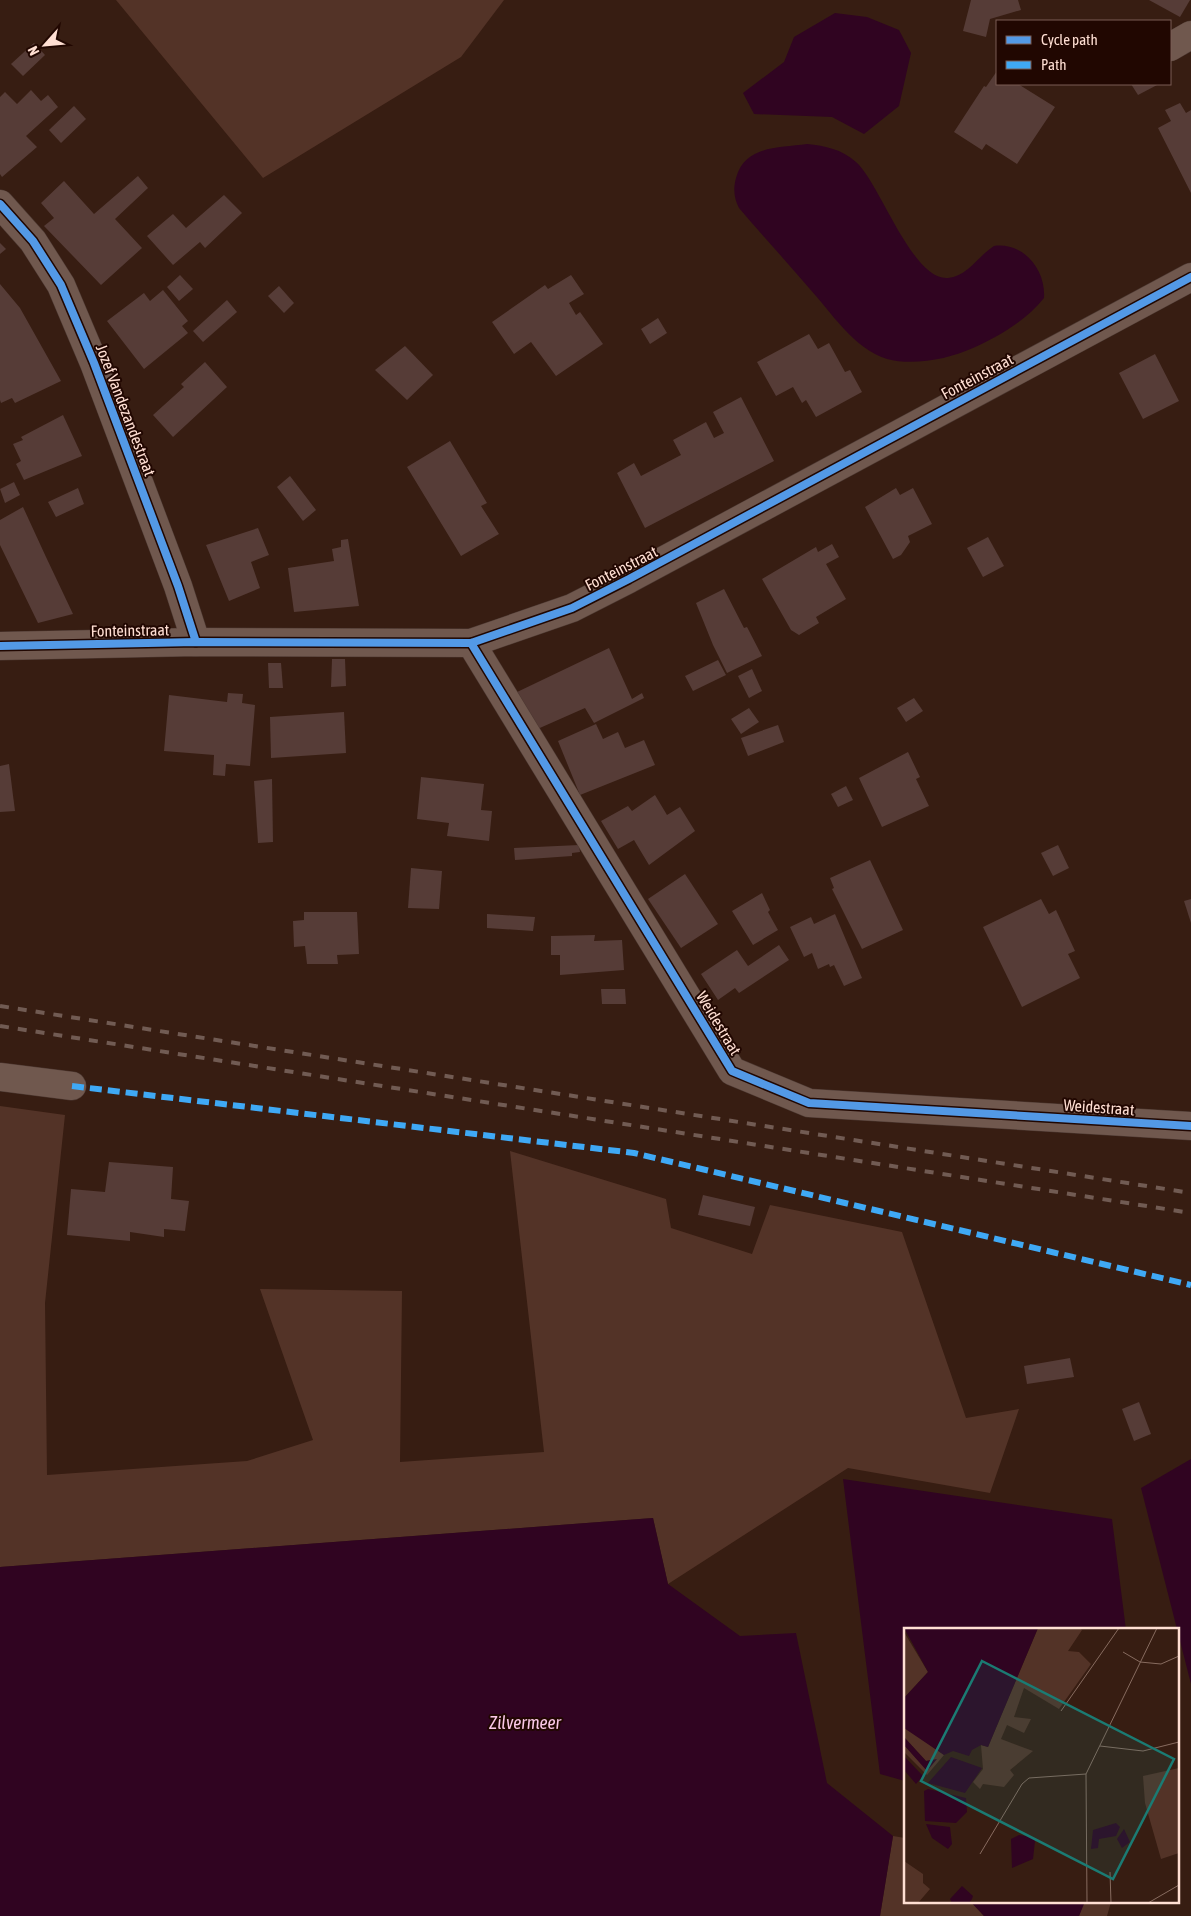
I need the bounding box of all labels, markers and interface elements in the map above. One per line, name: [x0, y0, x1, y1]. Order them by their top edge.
north arrow: [20, 20, 70, 70]
legend: [996, 20, 1171, 85]
text: Cycle path: [1041, 31, 1098, 48]
text: N: [24, 44, 42, 58]
text: Path: [1041, 56, 1067, 73]
street label: Jozef Vandezandestraat: [93, 342, 160, 479]
street label: Fonteinstraat: [938, 349, 1016, 402]
street label: Fonteinstraat: [582, 542, 660, 594]
street label: Fonteinstraat: [90, 620, 170, 640]
street label: Weidestraat: [693, 988, 745, 1058]
street label: Weidestraat: [1063, 1096, 1135, 1118]
inset map: [904, 1628, 1178, 1904]
water label: Zilvermeer: [489, 1712, 562, 1733]

